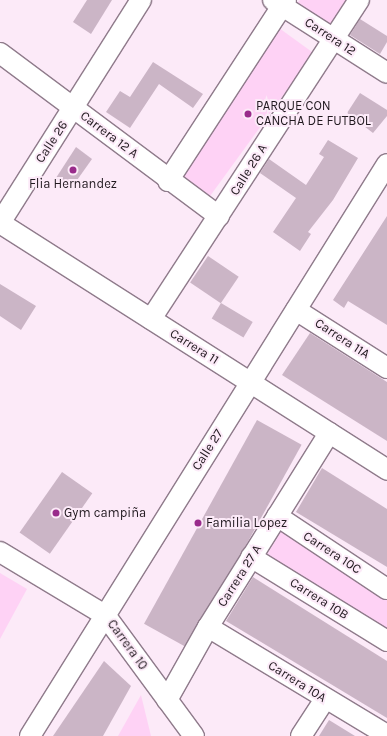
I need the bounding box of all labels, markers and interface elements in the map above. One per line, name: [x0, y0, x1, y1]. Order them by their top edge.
street label: Carrera 12: [301, 15, 359, 59]
place label: PARQUE CON CANCHA DE FUTBOL: [256, 99, 371, 130]
street label: Carrera 12 A: [77, 108, 141, 162]
marker: PARQUE CON CANCHA DE FUTBOL: [243, 109, 253, 119]
street label: Calle 26: [33, 118, 71, 166]
street label: Calle 26 A: [227, 141, 271, 199]
marker: Flia Hernandez: [68, 165, 78, 175]
place label: Flia Hernandez: [29, 176, 117, 192]
street label: Carrera 11A: [312, 316, 372, 362]
street label: Carrera 11: [167, 326, 221, 368]
street label: Calle 27: [189, 426, 227, 474]
place label: Gym campiña: [64, 505, 146, 521]
marker: Gym campiña: [51, 508, 61, 518]
place label: Familia Lopez: [206, 515, 287, 531]
marker: Familia Lopez: [193, 518, 203, 528]
street label: Carrera 10C: [300, 528, 364, 578]
street label: Carrera 27 A: [215, 542, 265, 610]
street label: Carrera 10B: [287, 575, 351, 623]
street label: Carrera 10: [104, 617, 150, 673]
street label: Carrera 10A: [265, 658, 329, 706]

